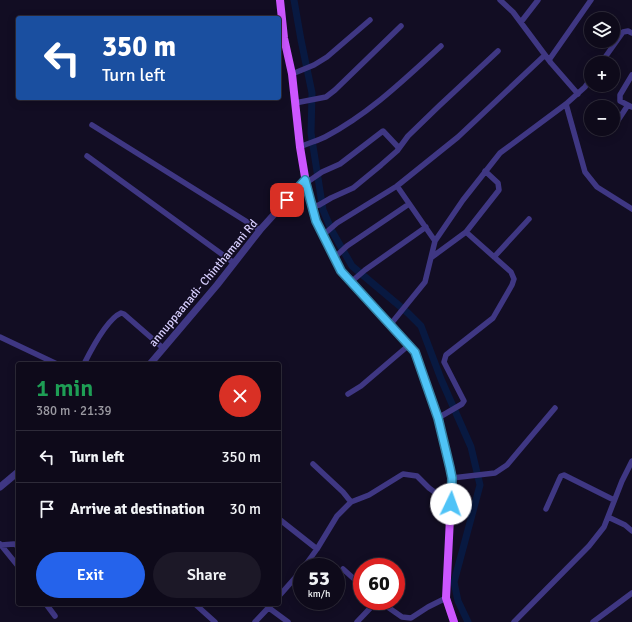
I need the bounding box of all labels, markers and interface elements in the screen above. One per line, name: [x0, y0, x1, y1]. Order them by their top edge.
map controls: [584, 12, 620, 136]
button: layers: [584, 12, 620, 48]
text: 350 m: [102, 30, 176, 64]
icon: left: [36, 32, 88, 84]
button: +: [584, 56, 620, 92]
text: Turn left: [102, 64, 165, 86]
button: −: [584, 100, 620, 136]
pin: [270, 183, 304, 217]
icon: arrive: [276, 189, 298, 211]
street label: annuppaanadi- Chinthamani Rd: [146, 217, 261, 350]
text: 1 min: [36, 373, 93, 403]
button: close: [219, 375, 261, 417]
text: 380 m · 21:39: [36, 403, 112, 419]
icon: left: [36, 446, 58, 468]
text: Turn left: [70, 448, 124, 466]
text: 350 m: [221, 448, 261, 466]
position arrow: [430, 483, 472, 525]
icon: arrive: [36, 498, 58, 520]
text: Arrive at destination: [70, 500, 205, 518]
text: 30 m: [230, 500, 261, 518]
button: Exit: [36, 552, 145, 598]
button: Share: [153, 552, 261, 598]
speed limit sign: 60: [353, 558, 405, 610]
text: 53: [308, 566, 330, 591]
text: km/h: [308, 588, 330, 600]

